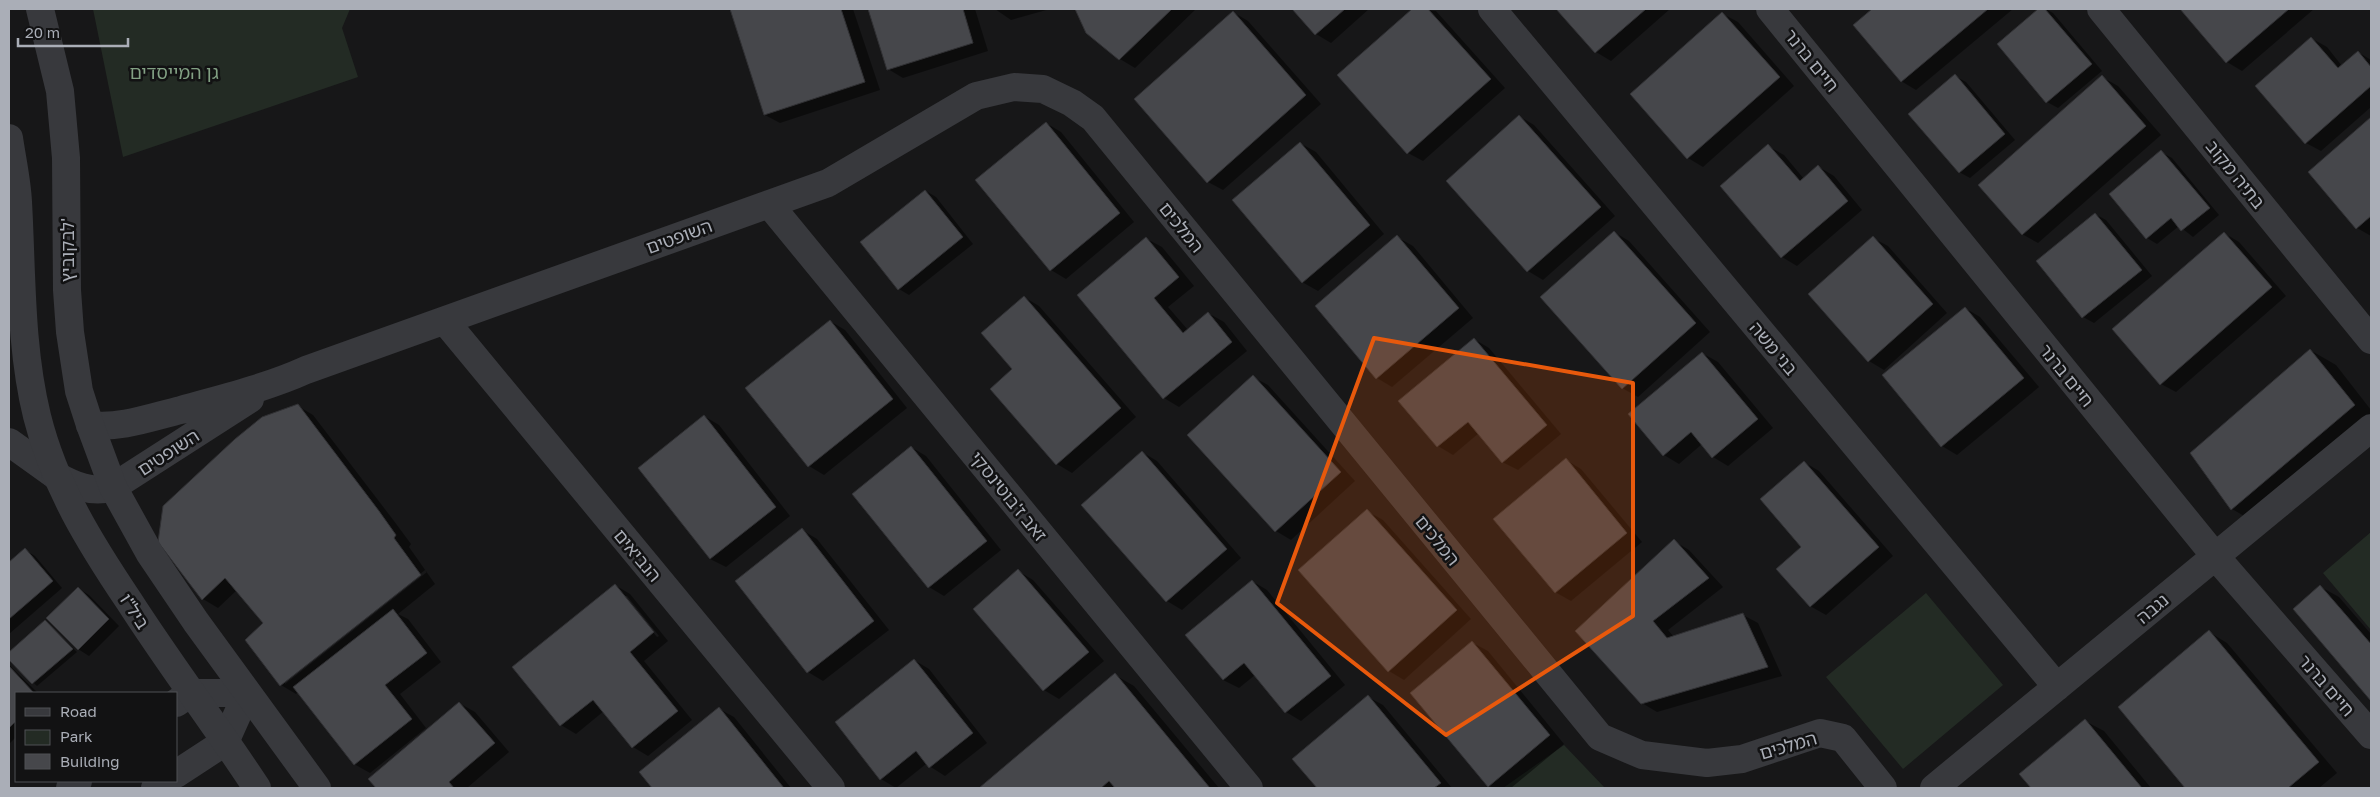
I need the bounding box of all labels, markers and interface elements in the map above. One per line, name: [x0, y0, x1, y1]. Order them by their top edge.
scale bar: [18, 15, 128, 47]
text: 20 m: [25, 23, 60, 41]
street label: חיים ברנר: [1780, 24, 1844, 96]
park label: גן המייסדים: [129, 61, 219, 83]
street label: בתיה מקוב: [2202, 135, 2270, 213]
street label: המלכים: [1155, 197, 1209, 257]
street label: השופטים: [643, 214, 715, 258]
street label: לבקוביץ': [56, 218, 78, 282]
street label: בני משה: [1745, 317, 1803, 379]
street label: חיים ברנר: [2035, 339, 2099, 411]
street label: השופטים: [133, 424, 203, 480]
street label: זאב ז'בוטינסקי: [966, 447, 1052, 545]
street label: המלכים: [1411, 510, 1465, 570]
street label: הנביאים: [610, 524, 666, 586]
street label: נגבה: [2131, 588, 2173, 628]
street label: ביל"ו: [116, 589, 154, 633]
street label: חיים ברנר: [2294, 650, 2360, 720]
legend: [15, 692, 178, 782]
text: Road: [60, 702, 97, 720]
street label: המלכים: [1757, 726, 1819, 764]
text: Park: [60, 727, 93, 745]
text: Building: [60, 752, 120, 770]

